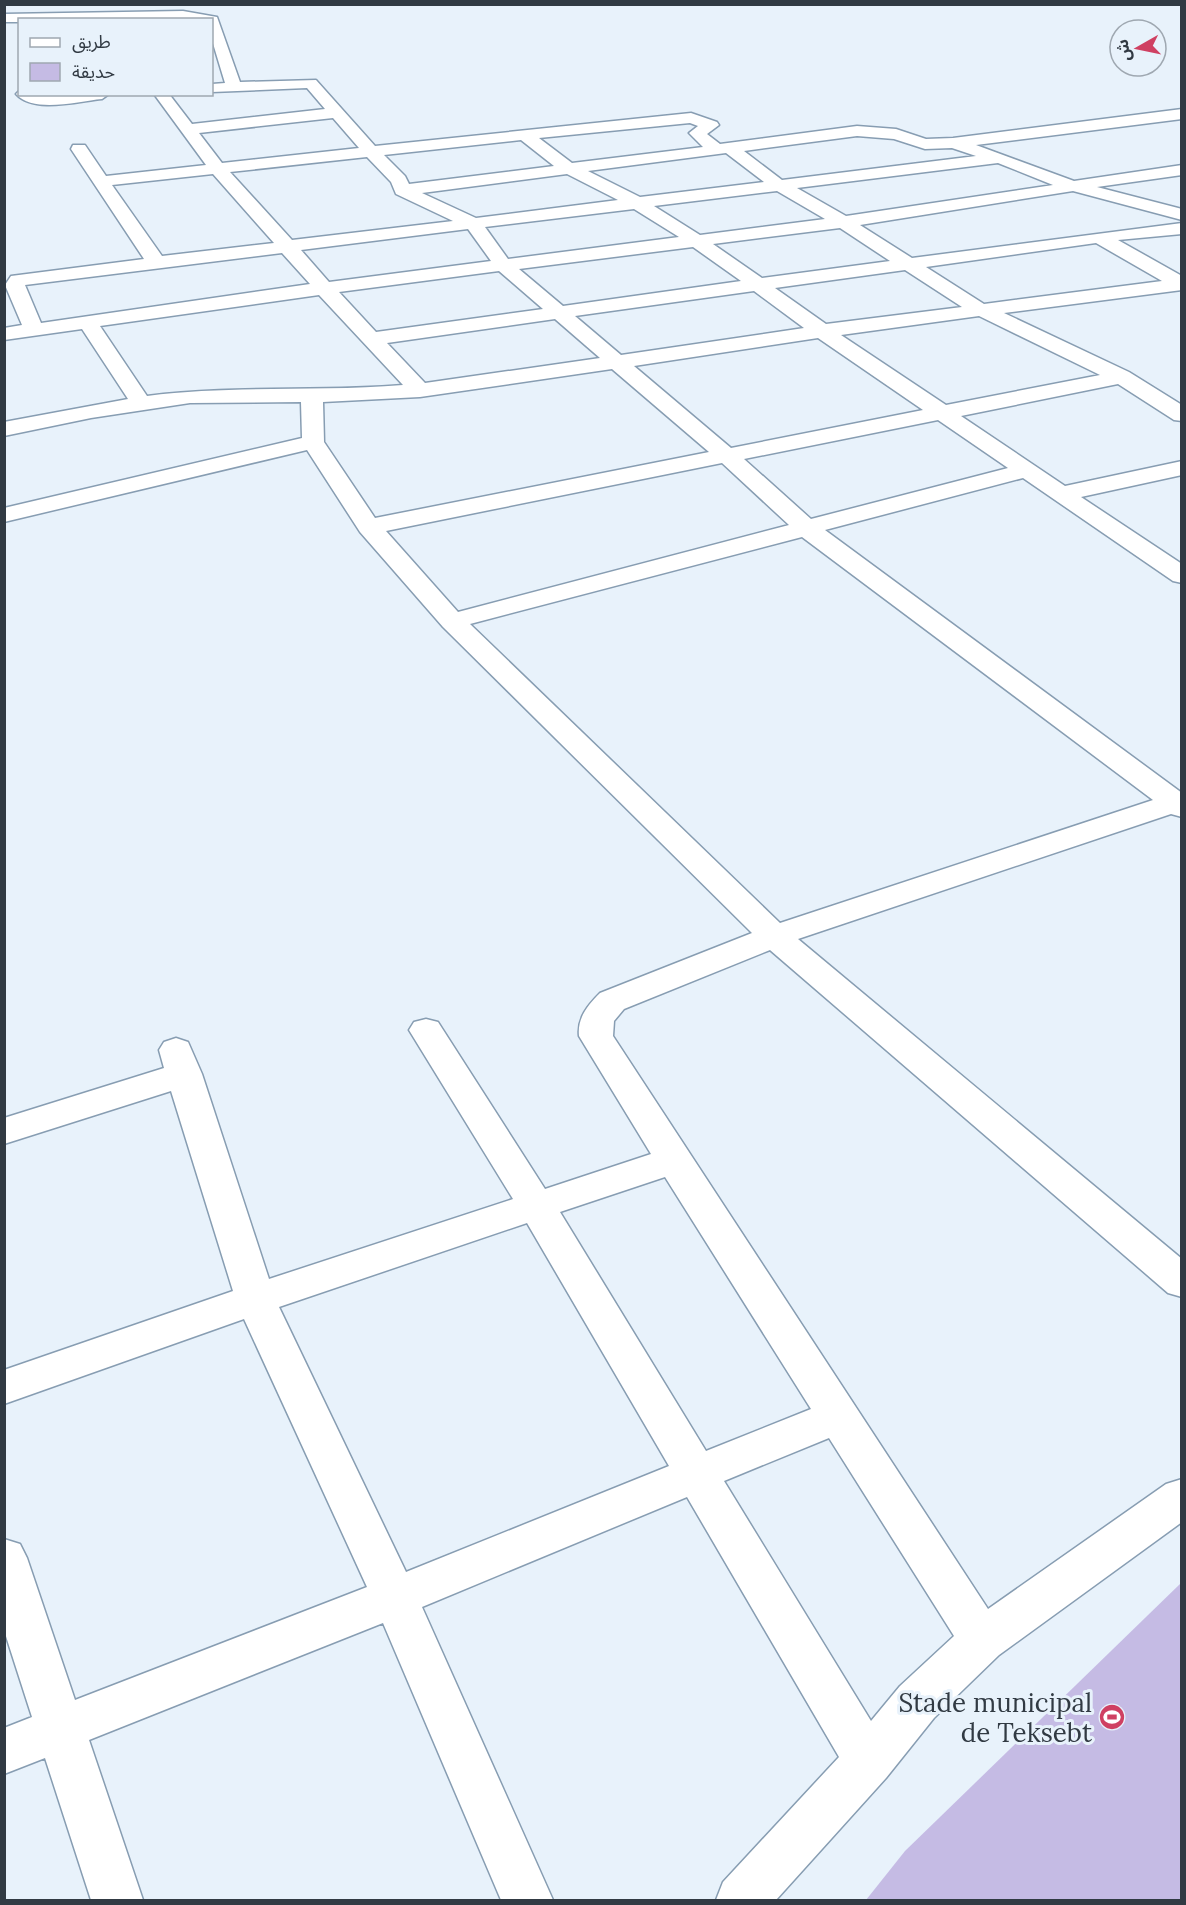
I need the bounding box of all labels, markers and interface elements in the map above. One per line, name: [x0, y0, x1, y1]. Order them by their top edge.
legend: [18, 18, 213, 96]
north arrow: [1108, 18, 1168, 78]
text: طريق: [72, 30, 111, 53]
text: ش: [1112, 38, 1135, 63]
text: حديقة: [72, 60, 115, 83]
place label: Stade municipal de Teksebt: [898, 1686, 1092, 1749]
sports icon: Stade municipal de Teksebt: [1097, 1702, 1127, 1732]

